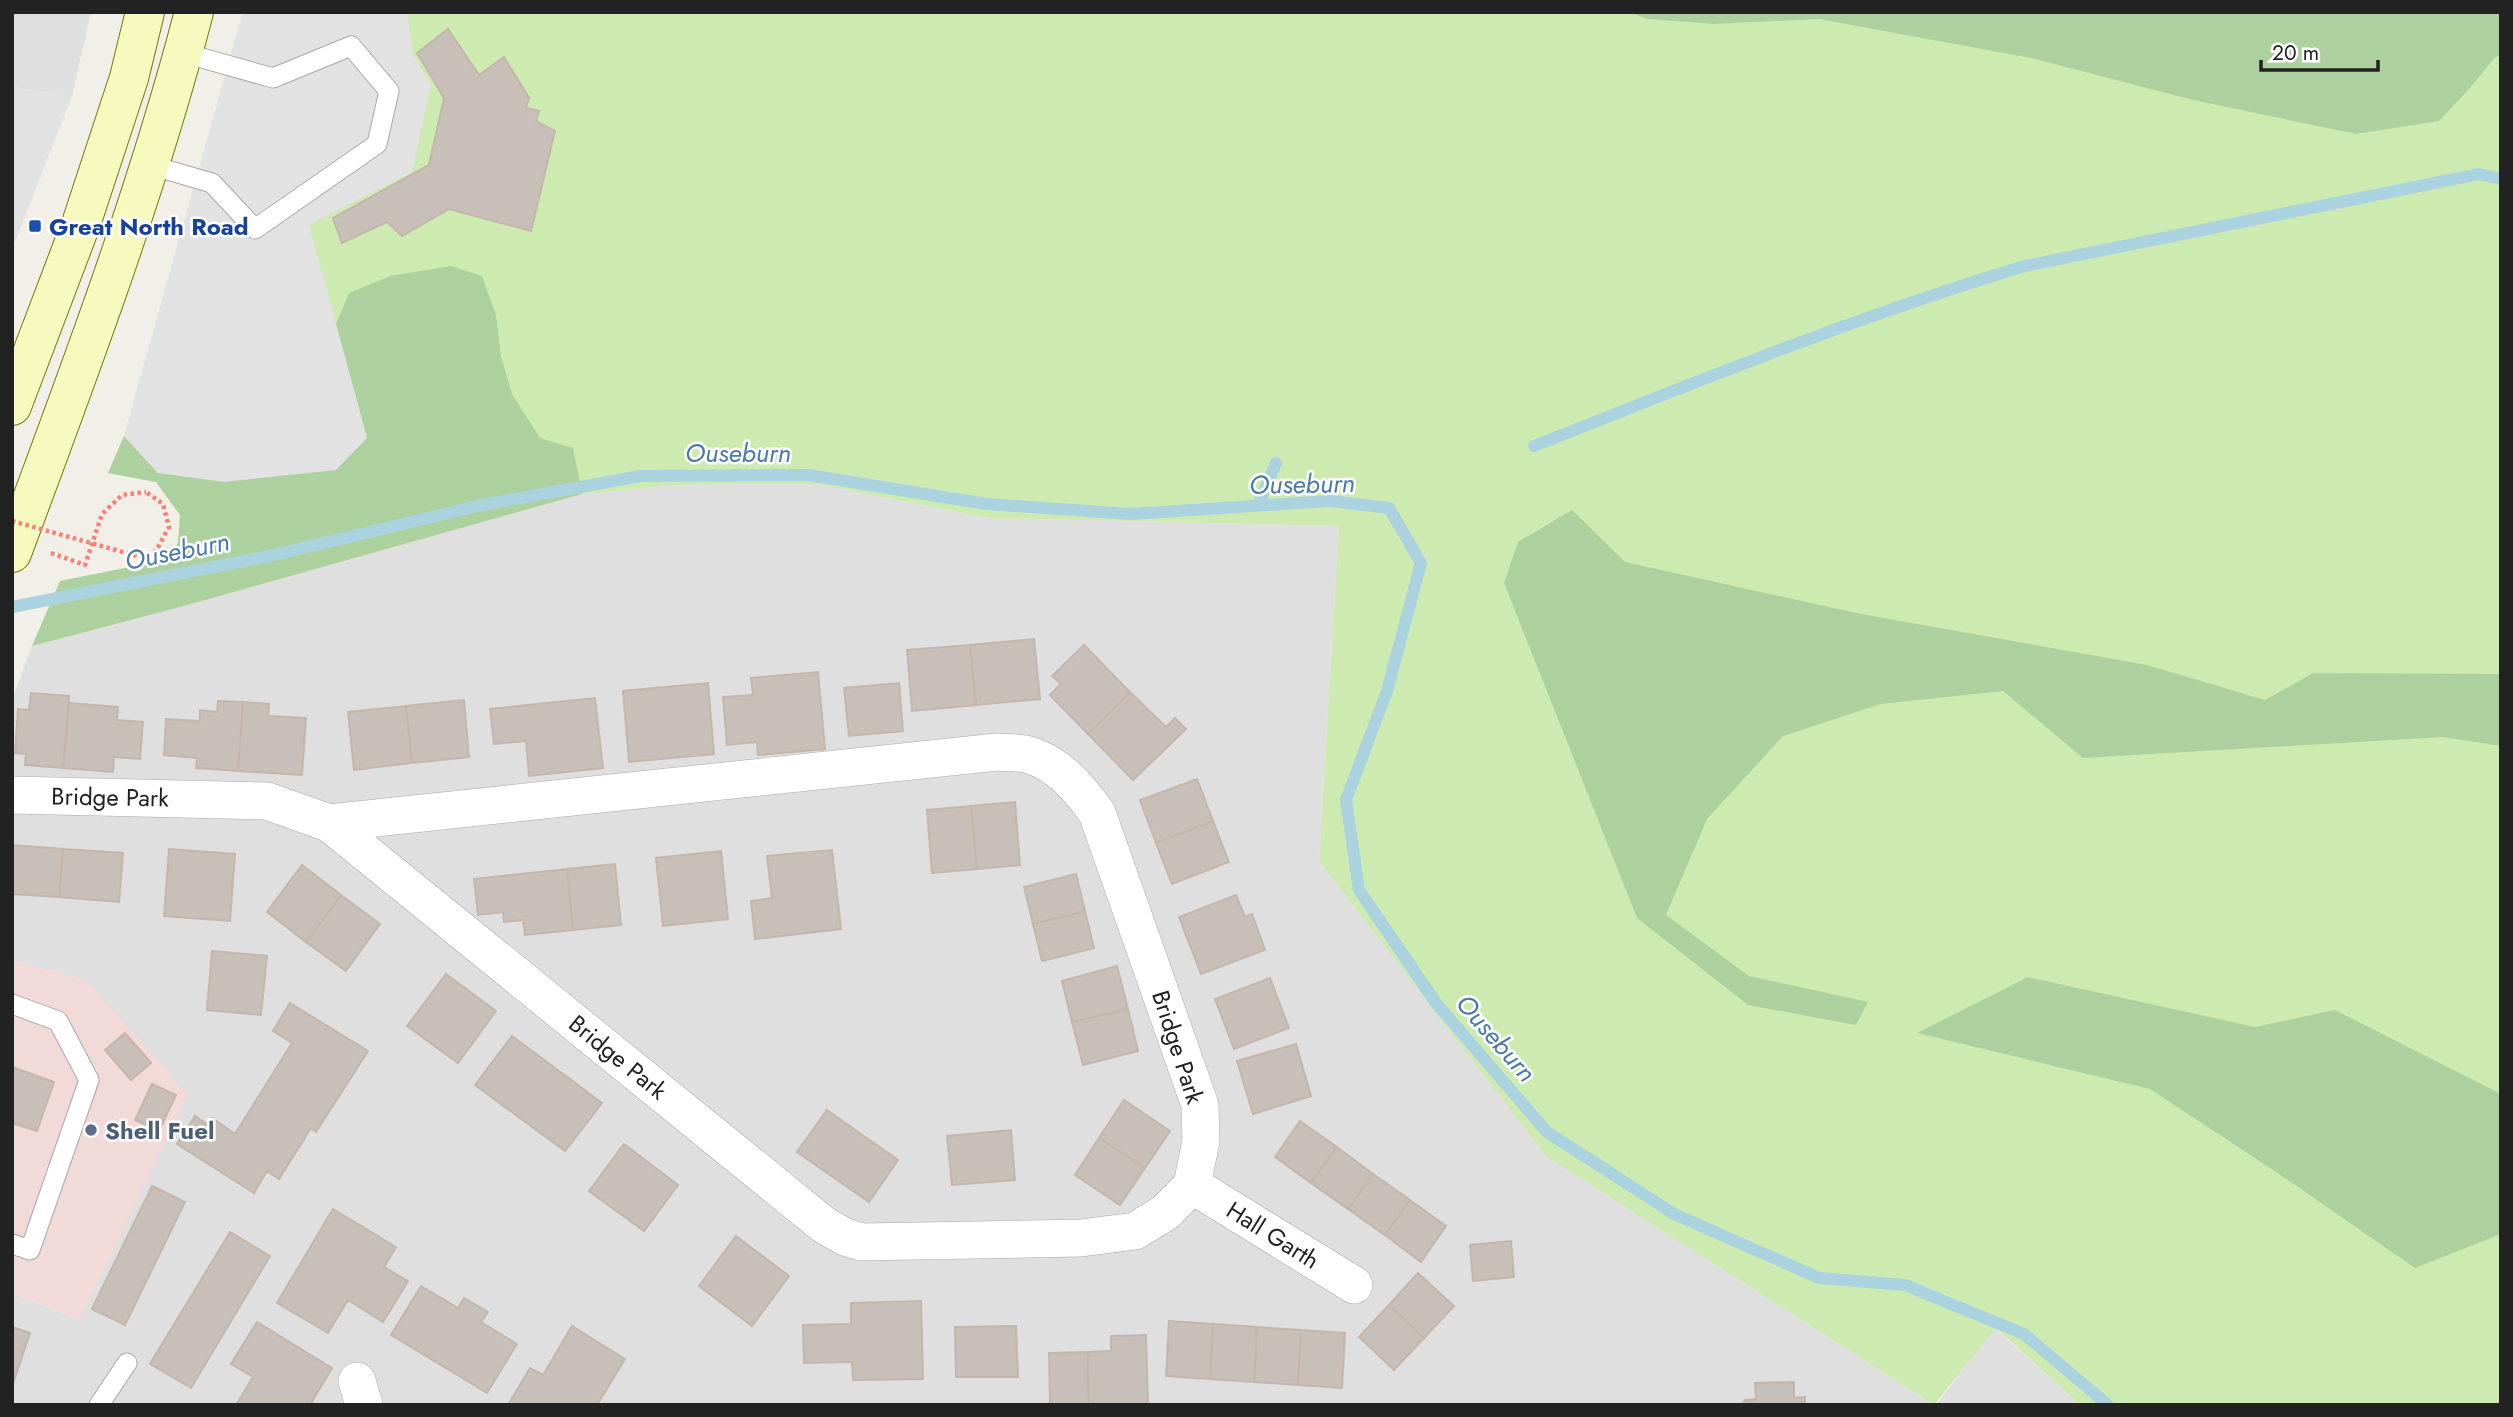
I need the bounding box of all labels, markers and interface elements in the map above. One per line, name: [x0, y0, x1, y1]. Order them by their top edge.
scale bar: [2261, 28, 2378, 72]
text: 20 m: [2272, 38, 2319, 68]
place label: Great North Road: [49, 209, 249, 244]
marker: Great North Road: [27, 218, 43, 234]
water label: Ouseburn: [685, 434, 791, 472]
water label: Ouseburn: [1249, 464, 1355, 504]
water label: Ouseburn: [121, 522, 233, 580]
street label: Bridge Park: [51, 778, 170, 816]
street label: Bridge Park: [1143, 986, 1213, 1109]
water label: Ouseburn: [1447, 986, 1545, 1090]
street label: Bridge Park: [561, 1006, 675, 1108]
place label: Shell Fuel: [105, 1113, 214, 1148]
marker: Shell Fuel: [83, 1122, 99, 1138]
street label: Hall Garth: [1220, 1193, 1326, 1277]

